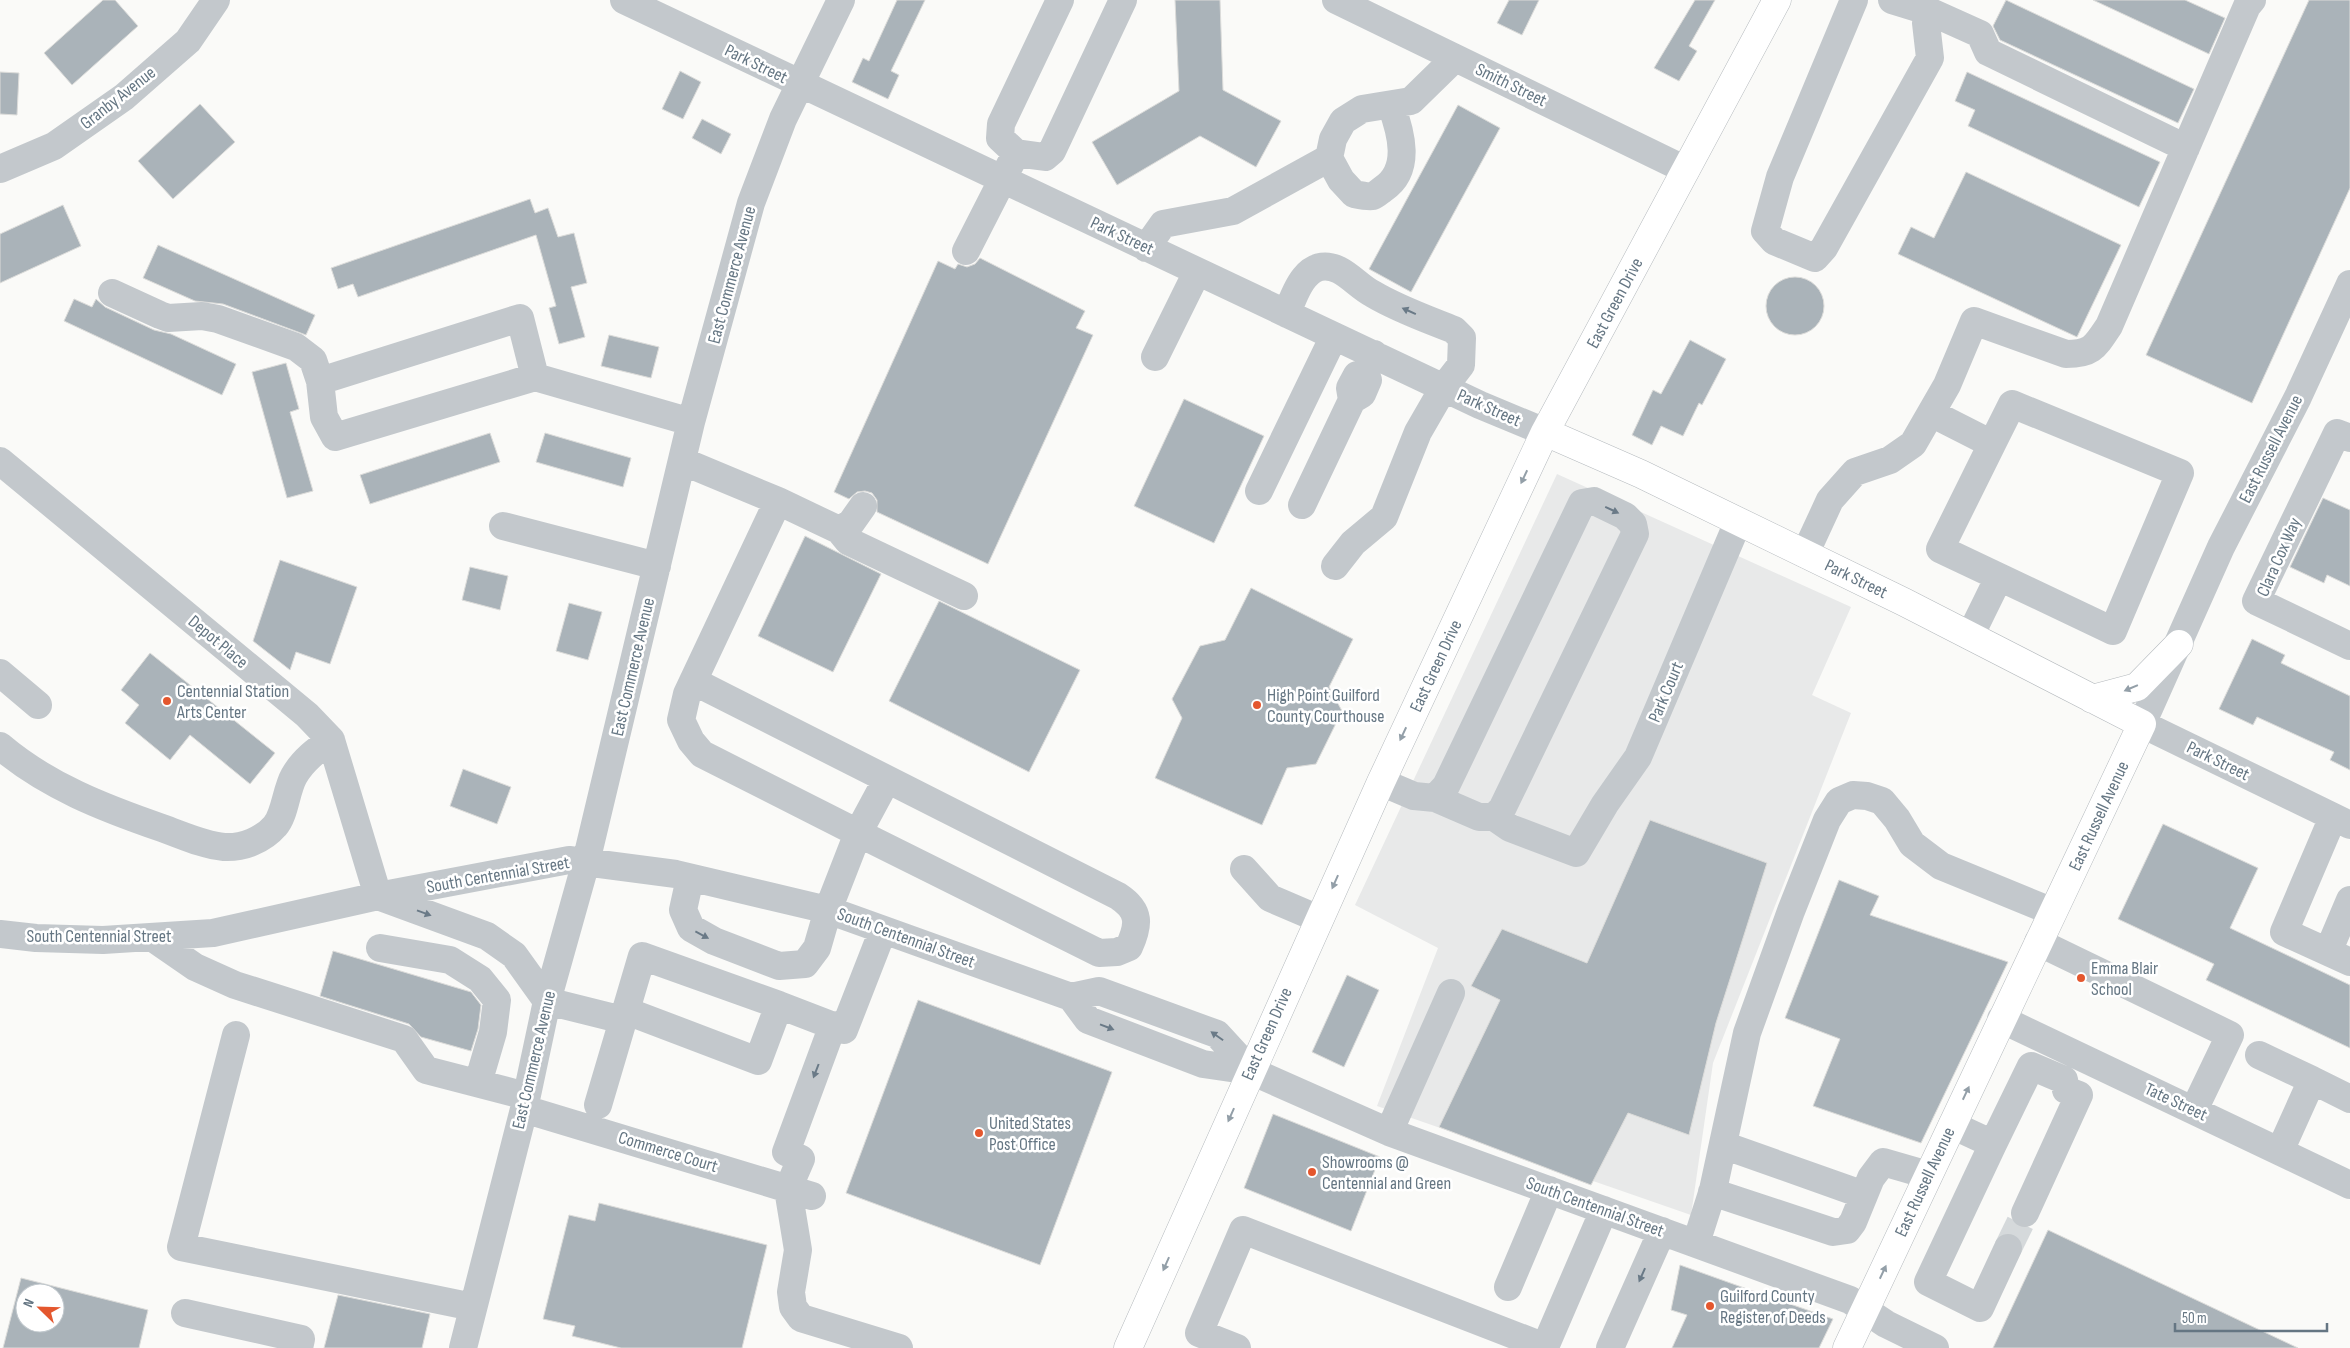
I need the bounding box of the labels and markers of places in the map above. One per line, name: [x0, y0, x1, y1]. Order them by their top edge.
place label: Centennial Station Arts Center: [176, 681, 289, 723]
place label: High Point Guilford County Courthouse: [1267, 685, 1385, 727]
marker: Centennial Station Arts Center: [161, 695, 173, 707]
marker: High Point Guilford County Courthouse: [1251, 699, 1263, 711]
place label: Emma Blair School: [2091, 958, 2158, 1000]
marker: Emma Blair School: [2075, 972, 2087, 984]
place label: United States Post Office: [989, 1113, 1071, 1155]
marker: United States Post Office: [973, 1127, 985, 1139]
place label: Showrooms @ Centennial and Green: [1322, 1152, 1451, 1194]
marker: Showrooms @ Centennial and Green: [1306, 1166, 1318, 1178]
place label: Guilford County Register of Deeds: [1720, 1286, 1826, 1328]
marker: Guilford County Register of Deeds: [1704, 1300, 1716, 1312]

